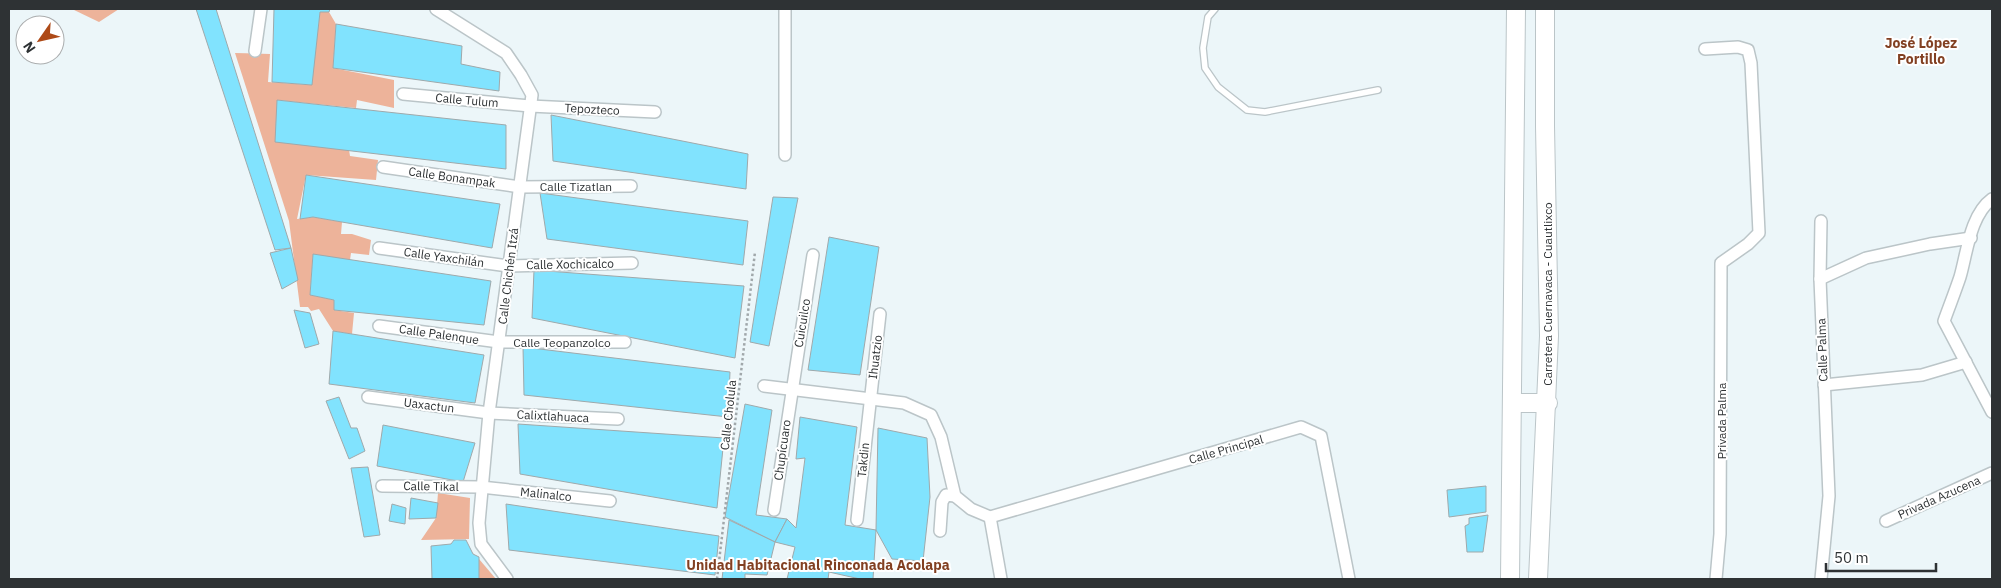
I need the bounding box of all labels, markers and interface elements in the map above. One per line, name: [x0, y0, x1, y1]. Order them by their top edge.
north arrow: [15, 15, 65, 65]
district label: José López Portillo: [1885, 34, 1957, 68]
text: N: [19, 38, 40, 57]
street label: Calle Tulum: [435, 90, 499, 110]
street label: Tepozteco: [564, 100, 620, 118]
street label: Calle Bonampak: [408, 163, 497, 191]
street label: Calle Tizatlan: [540, 179, 612, 194]
street label: Carretera Cuernavaca - Cuautlixco: [1540, 202, 1555, 386]
street label: Calle Chichén Itzá: [495, 226, 521, 325]
street label: Calle Yaxchilán: [403, 244, 485, 270]
street label: Calle Xochicalco: [526, 256, 614, 272]
street label: Cuicuilco: [791, 297, 813, 348]
street label: Calle Palma: [1813, 317, 1831, 382]
street label: Calle Palenque: [398, 321, 480, 347]
street label: Ihuatzio: [865, 334, 885, 380]
street label: Calle Teopanzolco: [513, 335, 611, 350]
street label: Calle Cholula: [717, 379, 739, 451]
street label: Privada Palma: [1714, 382, 1729, 459]
street label: Uaxactun: [403, 394, 455, 416]
street label: Calixtlahuaca: [516, 407, 590, 425]
street label: Chupícuaro: [770, 418, 794, 481]
street label: Calle Principal: [1187, 431, 1265, 467]
street label: Takdin: [854, 442, 872, 478]
street label: Privada Azucena: [1895, 472, 1983, 522]
street label: Calle Tikal: [403, 478, 459, 494]
street label: Malinalco: [520, 484, 573, 504]
scale bar: [1826, 540, 1936, 572]
text: 50 m: [1834, 548, 1869, 567]
district label: Unidad Habitacional Rinconada Acolapa: [686, 556, 950, 574]

